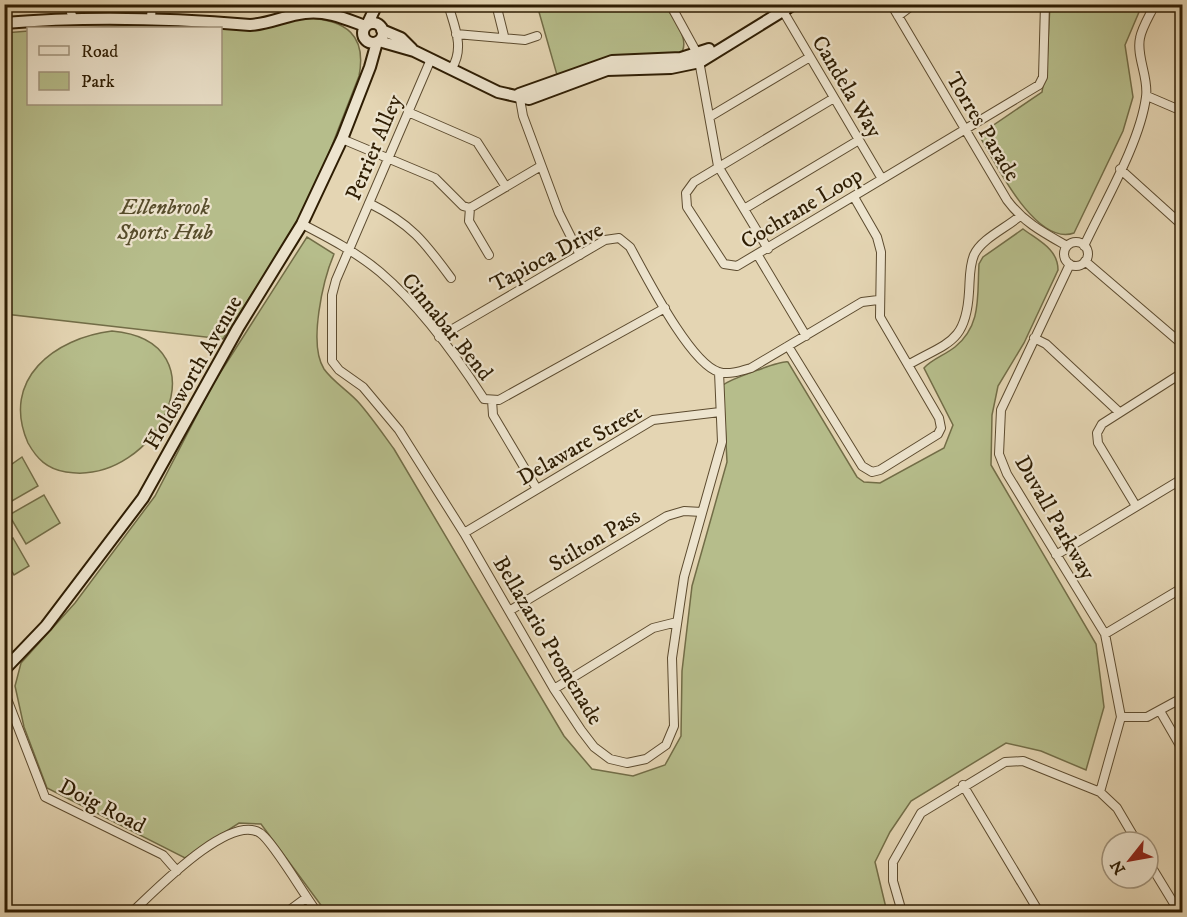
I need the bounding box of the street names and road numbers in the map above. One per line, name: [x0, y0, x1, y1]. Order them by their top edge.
street label: Candela Way: [806, 31, 888, 143]
street label: Torres Parade: [940, 67, 1026, 186]
street label: Perrier Alley: [340, 90, 409, 205]
street label: Cochrane Loop: [736, 161, 868, 255]
street label: Tapioca Drive: [486, 216, 608, 298]
street label: Cinnabar Bend: [395, 268, 498, 386]
street label: Holdsworth Avenue: [138, 291, 248, 455]
street label: Delaware Street: [513, 399, 647, 492]
street label: Duvall Parkway: [1008, 451, 1101, 585]
street label: Stilton Pass: [544, 503, 645, 578]
street label: Bellazario Promenade: [487, 552, 609, 730]
street label: Doig Road: [54, 773, 150, 840]

